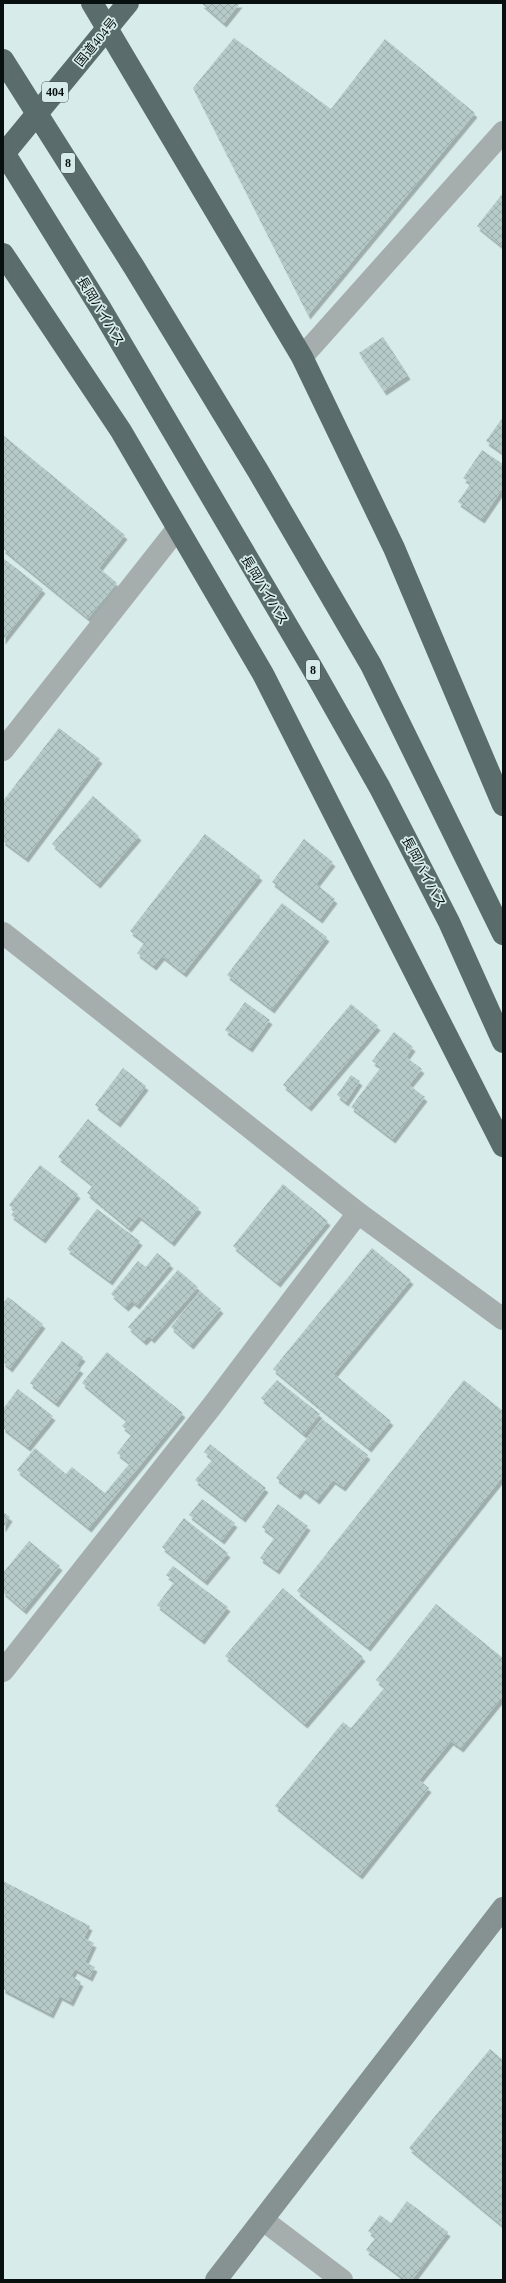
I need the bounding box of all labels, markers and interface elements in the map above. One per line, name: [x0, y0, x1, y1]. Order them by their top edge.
street label: 国道404号: [72, 15, 120, 69]
road number: 404: [42, 82, 68, 102]
road number: 8: [61, 153, 75, 173]
street label: 長岡バイパス: [75, 274, 127, 348]
street label: 長岡バイパス: [239, 553, 291, 627]
road number: 8: [306, 660, 320, 680]
street label: 長岡バイパス: [399, 834, 449, 910]

